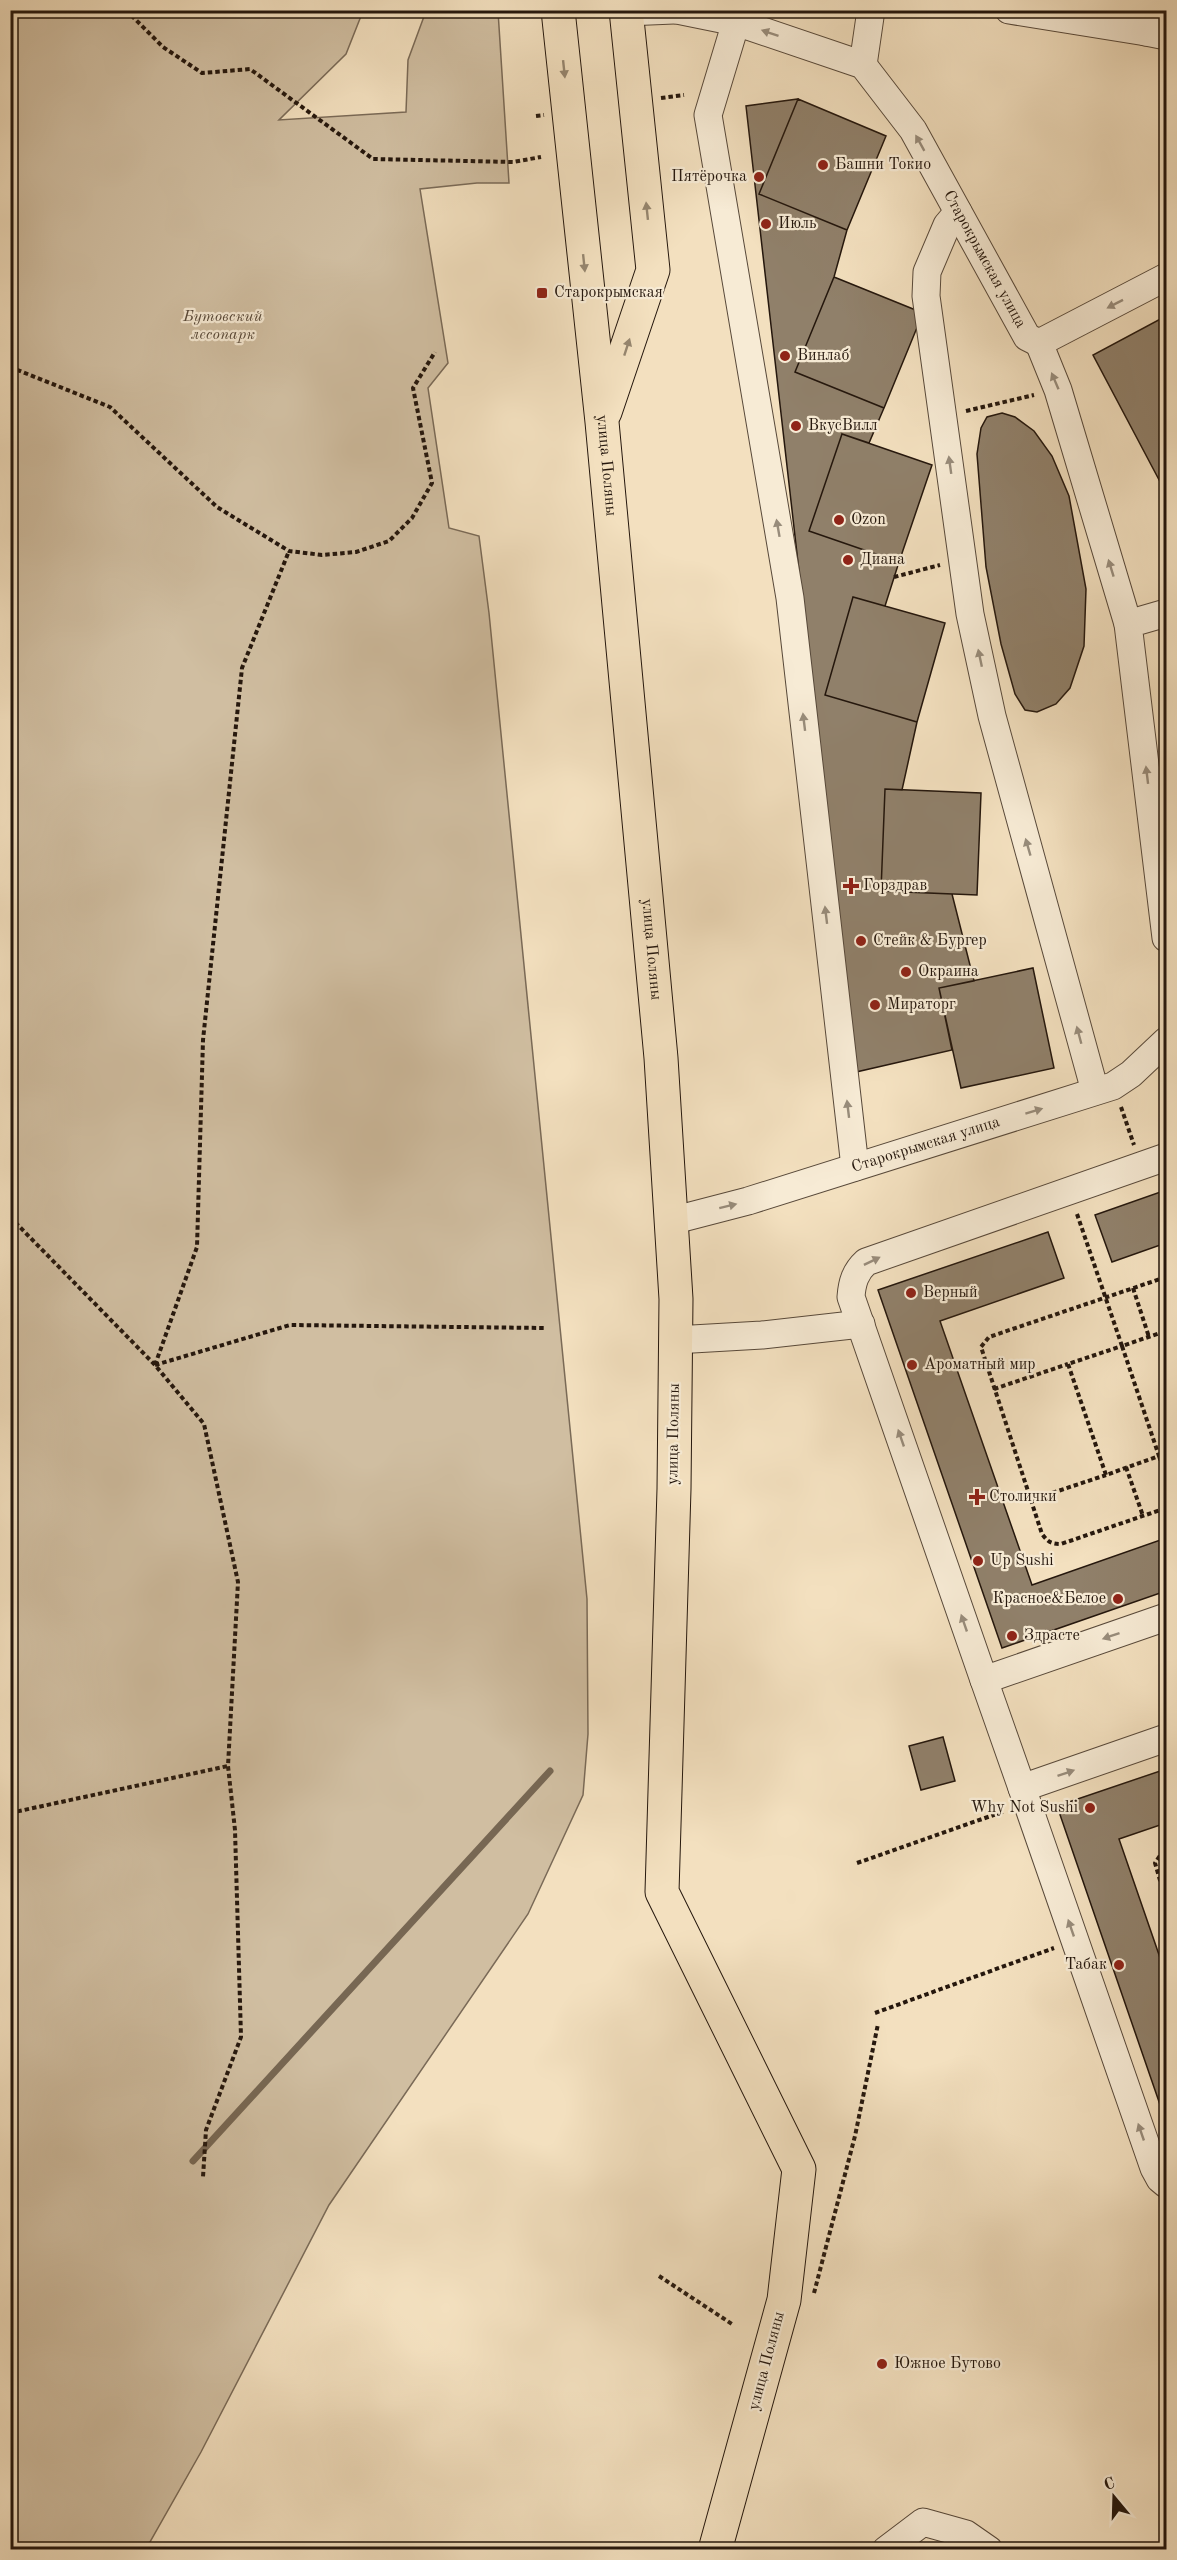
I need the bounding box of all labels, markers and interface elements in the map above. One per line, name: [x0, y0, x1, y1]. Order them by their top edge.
one-way arrow: [761, 28, 779, 38]
one-way arrow: [559, 59, 569, 78]
one-way arrow: [915, 134, 925, 151]
place label: Башни Токио: [835, 157, 931, 173]
marker: Башни Токио: [816, 158, 830, 172]
place label: Пятёрочка: [671, 169, 747, 185]
marker: Пятёрочка: [752, 170, 766, 184]
street label: Старокрымская улица: [940, 188, 1029, 331]
one-way arrow: [642, 202, 651, 221]
place label: Июль: [778, 216, 816, 232]
marker: Июль: [759, 217, 773, 231]
one-way arrow: [579, 253, 589, 272]
place label: Старокрымская: [554, 285, 663, 301]
marker: Старокрымская: [535, 286, 549, 300]
one-way arrow: [1106, 299, 1123, 309]
park label: Бутовский лесопарк: [182, 309, 263, 343]
one-way arrow: [623, 338, 632, 356]
place label: Винлаб: [797, 348, 849, 364]
marker: Винлаб: [778, 349, 792, 363]
one-way arrow: [1050, 372, 1059, 390]
street label: улица Поляны: [593, 414, 619, 517]
place label: ВкусВилл: [808, 418, 878, 434]
marker: ВкусВилл: [789, 419, 803, 433]
one-way arrow: [945, 456, 954, 475]
place label: Ozon: [851, 512, 886, 528]
marker: Ozon: [832, 513, 846, 527]
one-way arrow: [773, 519, 782, 538]
place label: Диана: [860, 552, 905, 568]
marker: Диана: [841, 553, 855, 567]
one-way arrow: [1106, 558, 1115, 576]
one-way arrow: [975, 648, 984, 667]
one-way arrow: [799, 712, 809, 731]
one-way arrow: [1142, 766, 1151, 785]
one-way arrow: [1023, 838, 1033, 856]
place label: Горздрав: [863, 878, 927, 894]
marker: Горздрав: [844, 879, 858, 893]
street label: улица Поляны: [638, 898, 664, 1001]
one-way arrow: [821, 906, 831, 925]
place label: Стейк & Бургер: [873, 933, 987, 949]
marker: Стейк & Бургер: [854, 934, 868, 948]
place label: Окраина: [918, 964, 979, 980]
marker: Окраина: [899, 965, 913, 979]
place label: Мираторг: [887, 997, 956, 1013]
marker: Мираторг: [868, 998, 882, 1012]
one-way arrow: [1074, 1026, 1084, 1044]
one-way arrow: [844, 1099, 853, 1118]
one-way arrow: [1025, 1105, 1043, 1115]
street label: Старокрымская улица: [850, 1114, 1002, 1176]
one-way arrow: [719, 1201, 737, 1210]
one-way arrow: [863, 1256, 881, 1266]
place label: Верный: [923, 1285, 978, 1301]
marker: Верный: [904, 1286, 918, 1300]
place label: Ароматный мир: [924, 1357, 1036, 1373]
marker: Ароматный мир: [905, 1358, 919, 1372]
street label: улица Поляны: [665, 1383, 683, 1485]
one-way arrow: [895, 1429, 905, 1447]
place label: Столички: [989, 1489, 1057, 1505]
marker: Столички: [970, 1490, 984, 1504]
place label: Up Sushi: [990, 1553, 1054, 1569]
marker: Up Sushi: [971, 1554, 985, 1568]
place label: Красное&Белое: [992, 1591, 1106, 1607]
marker: Красное&Белое: [1111, 1592, 1125, 1606]
one-way arrow: [959, 1614, 969, 1632]
place label: Здрасте: [1024, 1628, 1080, 1644]
marker: Здрасте: [1005, 1629, 1019, 1643]
one-way arrow: [1102, 1632, 1120, 1642]
one-way arrow: [1057, 1767, 1075, 1777]
place label: Why Not Sushi: [970, 1800, 1078, 1816]
marker: Why Not Sushi: [1083, 1801, 1097, 1815]
one-way arrow: [1065, 1919, 1075, 1937]
place label: Табак: [1065, 1957, 1107, 1973]
marker: Табак: [1112, 1958, 1126, 1972]
one-way arrow: [1136, 2123, 1146, 2141]
street label: улица Поляны: [746, 2310, 788, 2412]
place label: Южное Бутово: [894, 2356, 1001, 2372]
marker: Южное Бутово: [875, 2357, 889, 2371]
north arrow: [1084, 2467, 1144, 2527]
text: С: [1102, 2475, 1117, 2494]

